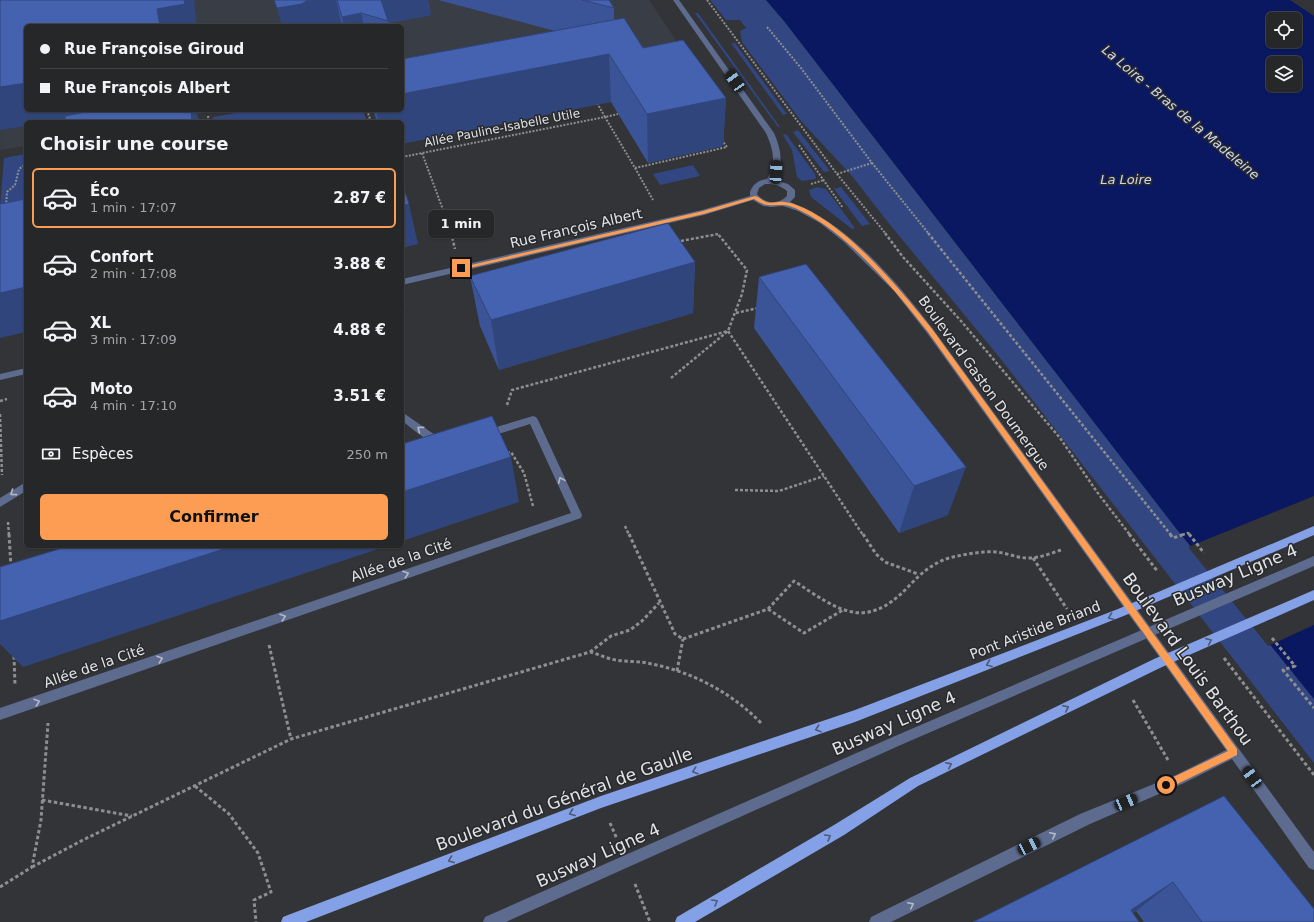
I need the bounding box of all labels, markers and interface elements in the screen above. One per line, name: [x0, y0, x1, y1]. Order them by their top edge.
map controls: [1266, 12, 1302, 92]
button: locate: [1266, 12, 1302, 48]
text: Rue Françoise Giroud: [64, 40, 244, 58]
water label: La Loire - Bras de la Madeleine: [1099, 42, 1263, 182]
button: layers: [1266, 56, 1302, 92]
car: [723, 68, 747, 94]
text: Rue François Albert: [64, 79, 230, 97]
street label: Allée Pauline-Isabelle Utile: [423, 106, 581, 150]
text: Choisir une course: [40, 133, 228, 154]
car: [769, 160, 783, 184]
water label: La Loire: [1100, 171, 1152, 187]
icon: car: [42, 180, 78, 216]
text: Éco: [90, 182, 119, 200]
text: 2.87 €: [333, 189, 386, 207]
text: 1 min · 17:07: [90, 200, 177, 215]
street label: Rue François Albert: [508, 205, 644, 251]
callout: 1 min: [428, 210, 494, 238]
text: 1 min: [441, 216, 481, 231]
icon: car: [42, 246, 78, 282]
text: Confort: [90, 248, 153, 266]
text: 3.88 €: [333, 255, 386, 273]
route end: [452, 259, 470, 277]
text: 2 min · 17:08: [90, 266, 177, 281]
street label: Boulevard Gaston Doumergue: [915, 293, 1053, 473]
icon: car: [42, 312, 78, 348]
text: XL: [90, 314, 111, 332]
text: 4.88 €: [333, 321, 386, 339]
text: 3 min · 17:09: [90, 332, 177, 347]
icon: car: [42, 378, 78, 414]
text: Moto: [90, 380, 133, 398]
text: 3.51 €: [333, 387, 386, 405]
text: 4 min · 17:10: [90, 398, 177, 413]
one-way arrow: [418, 427, 425, 434]
icon: cash: [40, 443, 62, 465]
text: Espèces: [72, 445, 133, 463]
text: 250 m: [346, 447, 388, 462]
one-way arrow: [558, 476, 566, 484]
one-way arrow: [10, 489, 17, 496]
button: Confirmer: [40, 494, 388, 540]
street label: Allée de la Cité: [348, 535, 454, 585]
street label: Busway Ligne 4: [1170, 540, 1300, 610]
street label: Boulevard Louis Barthou: [1119, 569, 1257, 749]
one-way arrow: [402, 571, 409, 579]
street label: Pont Aristide Briand: [967, 598, 1103, 662]
one-way arrow: [1107, 612, 1114, 620]
one-way arrow: [279, 613, 286, 622]
one-way arrow: [1204, 638, 1212, 646]
street label: Allée de la Cité: [41, 641, 147, 691]
one-way arrow: [156, 655, 163, 664]
one-way arrow: [986, 659, 993, 667]
street label: Busway Ligne 4: [829, 687, 959, 759]
one-way arrow: [33, 698, 40, 706]
one-way arrow: [1062, 705, 1069, 713]
one-way arrow: [815, 724, 822, 733]
street label: Boulevard du Général de Gaulle: [433, 743, 695, 855]
one-way arrow: [945, 762, 952, 770]
car: [1240, 764, 1264, 790]
one-way arrow: [691, 766, 698, 774]
route start: [1157, 776, 1175, 794]
car: [1113, 792, 1139, 812]
one-way arrow: [569, 809, 576, 817]
street label: Busway Ligne 4: [533, 819, 663, 891]
one-way arrow: [1049, 832, 1056, 839]
one-way arrow: [824, 834, 831, 841]
car: [1016, 835, 1042, 857]
one-way arrow: [447, 855, 454, 863]
one-way arrow: [711, 900, 718, 907]
one-way arrow: [907, 902, 915, 910]

